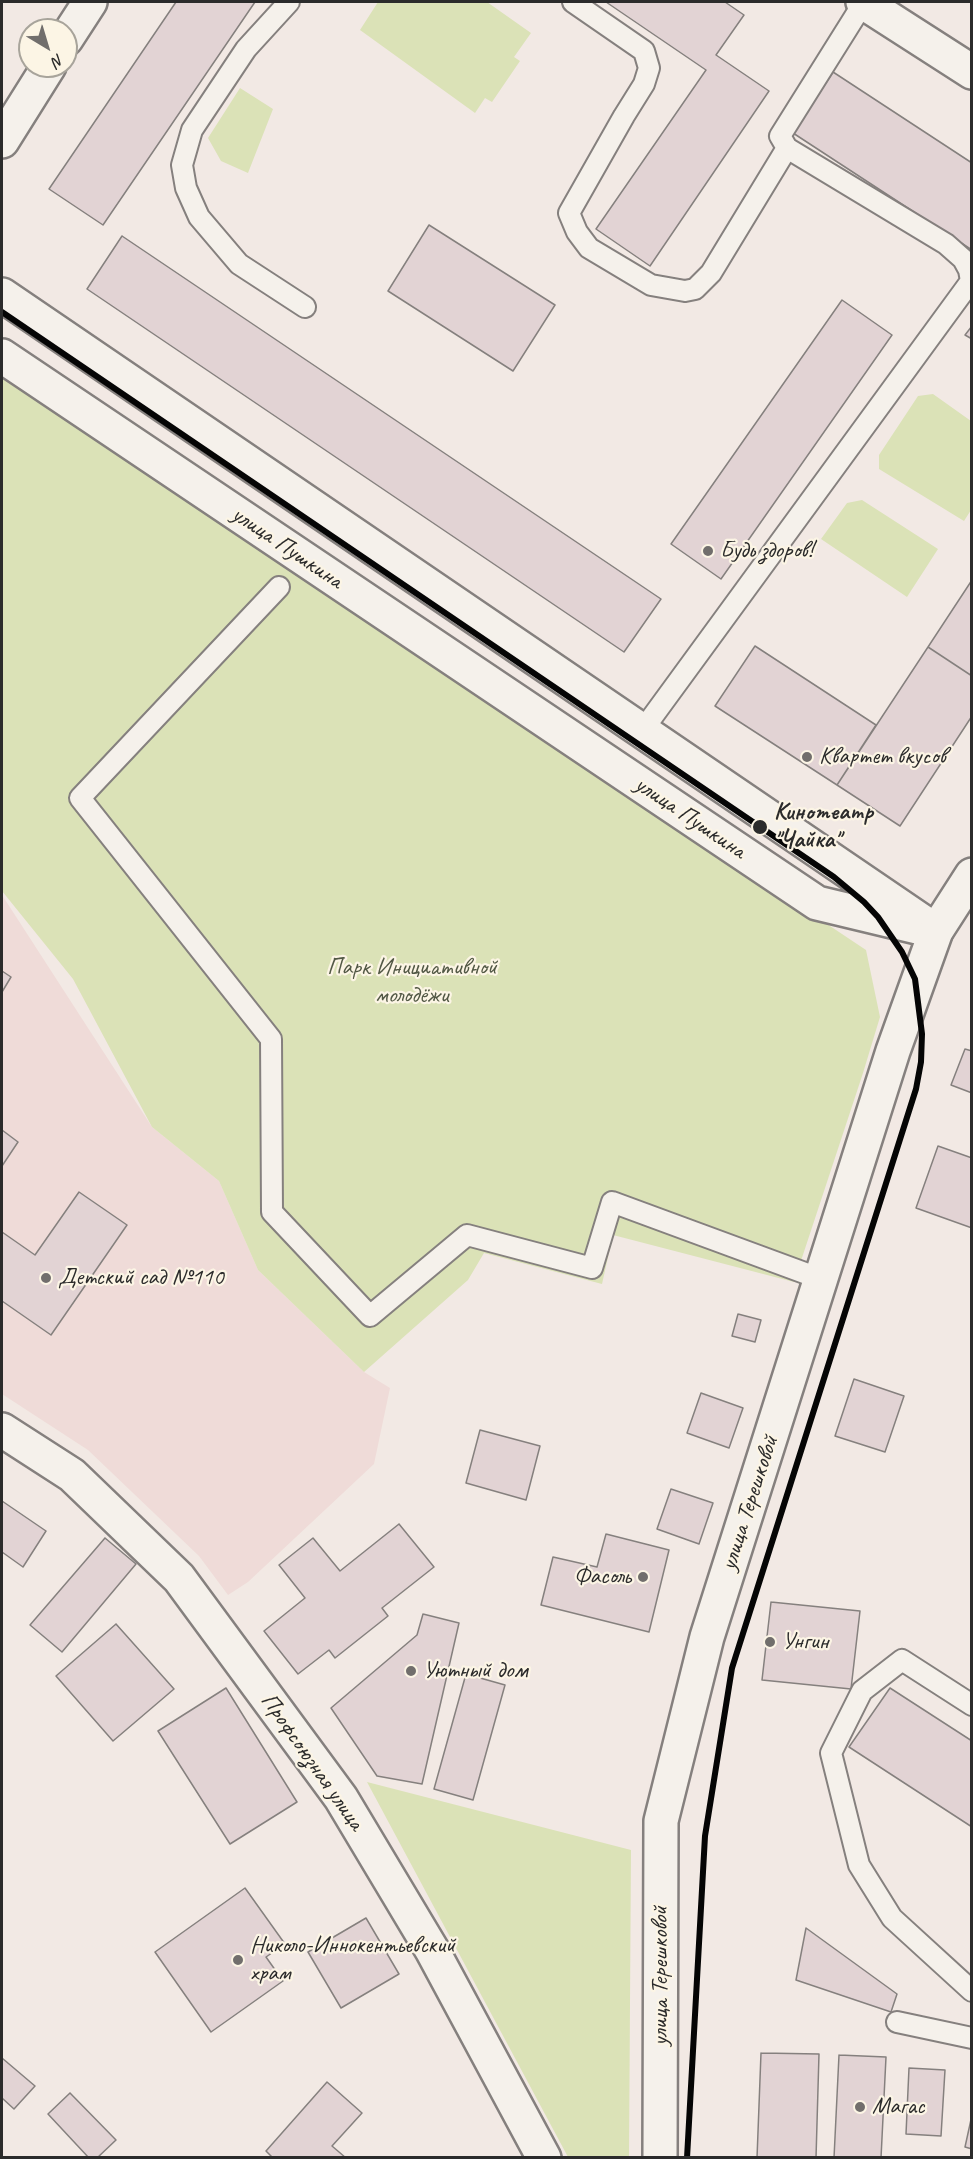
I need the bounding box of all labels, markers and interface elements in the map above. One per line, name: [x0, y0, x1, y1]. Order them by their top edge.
north arrow: [18, 18, 78, 78]
text: N: [48, 50, 68, 72]
street label: улица Пушкина: [226, 500, 348, 596]
place label: Будь здоров!: [720, 537, 813, 565]
marker: Будь здоров!: [701, 544, 715, 558]
place label: Квартет вкусов: [819, 743, 946, 771]
marker: Квартет вкусов: [800, 750, 814, 764]
street label: улица Пушкина: [629, 770, 751, 866]
place label: Кинотеатр "Чайка": [774, 799, 873, 855]
marker: Кинотеатр "Чайка": [751, 818, 769, 836]
park label: Парк Инициативной молодёжи: [327, 954, 497, 1010]
place label: Детский сад №110: [58, 1264, 224, 1292]
marker: Детский сад №110: [39, 1271, 53, 1285]
street label: улица Терешковой: [715, 1432, 785, 1574]
place label: Фасоль: [574, 1563, 631, 1591]
marker: Фасоль: [636, 1570, 650, 1584]
place label: Унгин: [782, 1628, 829, 1656]
marker: Унгин: [763, 1635, 777, 1649]
place label: Уютный дом: [423, 1657, 527, 1685]
marker: Уютный дом: [404, 1664, 418, 1678]
street label: Профсоюзная улица: [254, 1688, 370, 1836]
street label: улица Терешковой: [647, 1906, 675, 2046]
place label: Николо-Иннокентьевский храм: [250, 1932, 455, 1988]
marker: Николо-Иннокентьевский храм: [231, 1953, 245, 1967]
place label: Магас: [872, 2093, 925, 2121]
marker: Магас: [853, 2100, 867, 2114]

